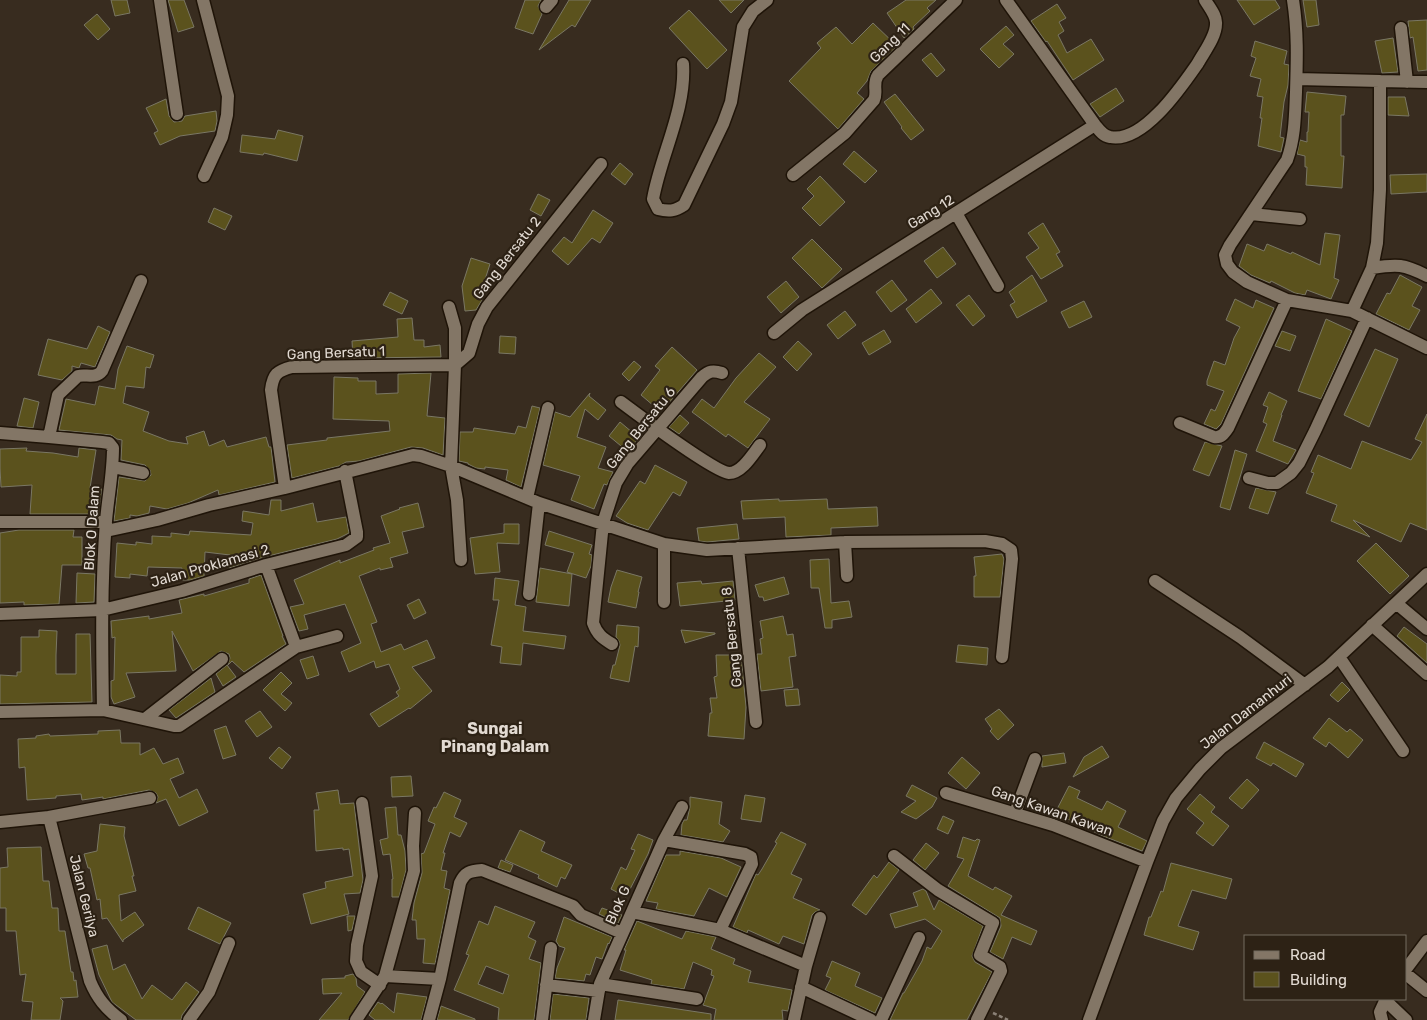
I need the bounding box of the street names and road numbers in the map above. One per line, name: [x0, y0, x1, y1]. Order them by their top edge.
street label: Gang 11: [866, 20, 914, 66]
street label: Gang 12: [905, 191, 957, 233]
street label: Gang Bersatu 2: [469, 213, 545, 303]
street label: Gang Bersatu 1: [287, 343, 385, 363]
street label: Gang Bersatu 6: [603, 384, 679, 472]
street label: Blok O Dalam: [81, 485, 103, 571]
street label: Jalan Proklamasi 2: [149, 541, 271, 591]
street label: Gang Bersatu 8: [718, 586, 746, 688]
street label: Jalan Damanhuri: [1197, 671, 1295, 753]
street label: Gang Kawan Kawan: [989, 782, 1115, 840]
street label: Jalan Gerilya: [66, 853, 102, 939]
street label: Blok G: [602, 883, 634, 927]

